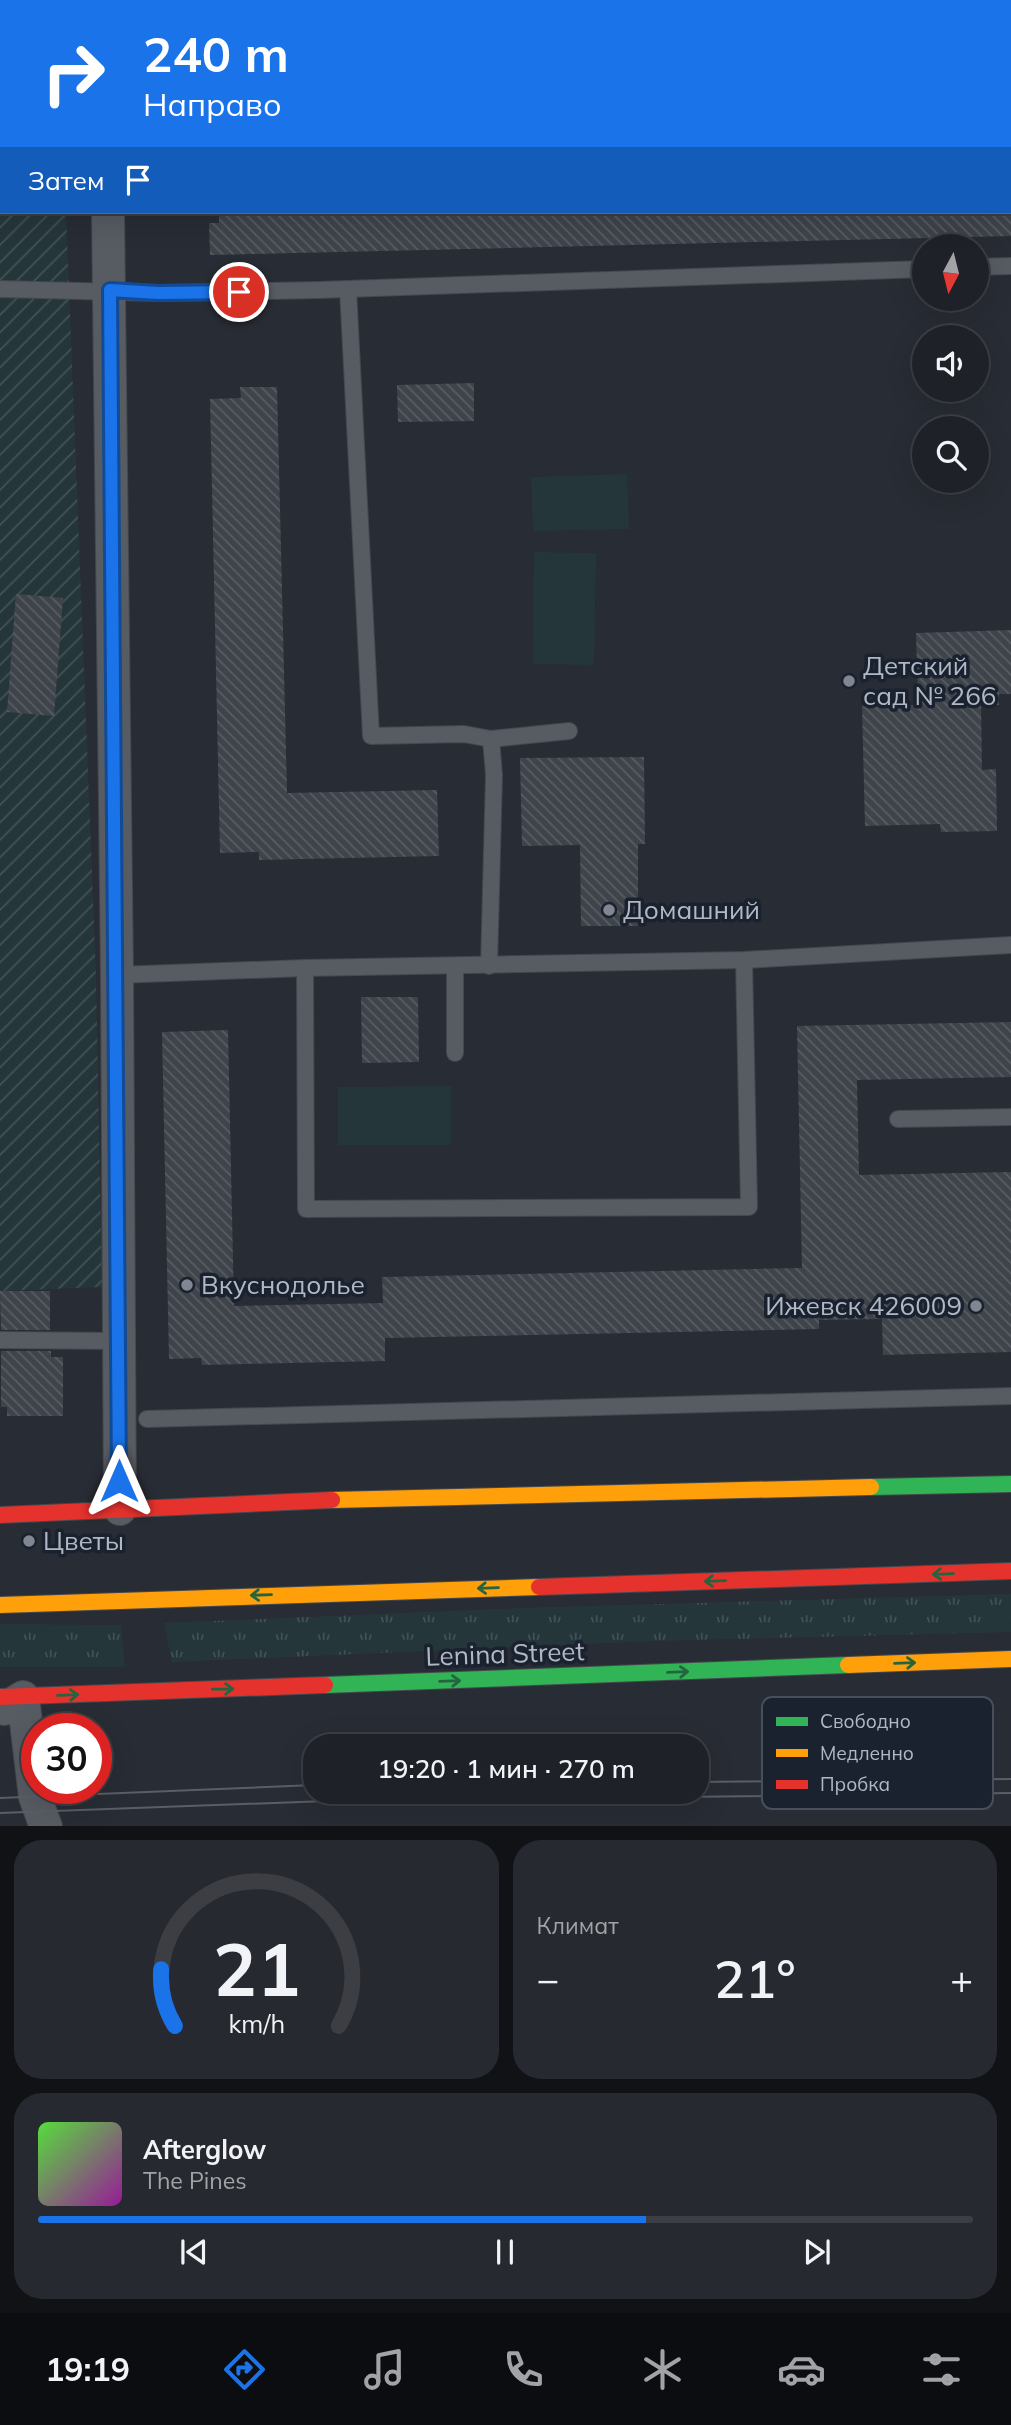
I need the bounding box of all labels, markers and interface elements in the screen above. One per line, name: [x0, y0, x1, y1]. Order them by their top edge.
text: 240 m: [143, 23, 289, 84]
icon: right: [28, 28, 119, 119]
text: Направо: [143, 84, 282, 124]
icon: arrive: [119, 161, 157, 199]
text: Затем: [28, 164, 105, 197]
north arrow: [912, 234, 989, 312]
map controls: [912, 234, 989, 493]
pin: [209, 262, 269, 322]
icon: arrive: [220, 273, 258, 311]
button: sound: [912, 325, 989, 402]
button: search: [912, 416, 989, 493]
place label: Детский сад № 266: [863, 649, 996, 712]
marker: Детский сад № 266: [841, 673, 857, 689]
place label: Домашний: [623, 893, 760, 926]
marker: Домашний: [601, 902, 617, 918]
place label: Вкуснодолье: [201, 1268, 365, 1301]
marker: Вкуснодолье: [179, 1277, 195, 1293]
place label: Ижевск 426009: [765, 1289, 962, 1322]
marker: Ижевск 426009: [968, 1298, 984, 1314]
position arrow: [82, 1444, 156, 1518]
place label: Цветы: [43, 1524, 124, 1557]
marker: Цветы: [21, 1533, 37, 1549]
one-way arrow: [932, 1567, 955, 1580]
one-way arrow: [704, 1574, 727, 1587]
one-way arrow: [477, 1581, 500, 1595]
one-way arrow: [249, 1588, 272, 1602]
street label: Lenina Street: [425, 1634, 585, 1673]
one-way arrow: [893, 1656, 916, 1669]
one-way arrow: [666, 1665, 689, 1678]
one-way arrow: [439, 1674, 462, 1687]
one-way arrow: [211, 1683, 234, 1696]
one-way arrow: [56, 1689, 79, 1702]
legend: [762, 1697, 993, 1809]
text: Свободно: [820, 1709, 911, 1733]
speed limit sign: 30: [21, 1713, 112, 1804]
text: Медленно: [820, 1741, 914, 1765]
text: 19:20 · 1 мин · 270 m: [377, 1752, 635, 1785]
text: Пробка: [820, 1772, 890, 1796]
text: Климат: [537, 1911, 619, 1940]
text: 21: [213, 1923, 300, 2014]
text: 21°: [714, 1946, 796, 2011]
text: −: [537, 1955, 559, 2003]
text: +: [950, 1955, 973, 2003]
text: km/h: [228, 2007, 285, 2038]
text: Afterglow: [143, 2133, 266, 2166]
text: The Pines: [143, 2166, 247, 2195]
icon: previous: [175, 2233, 213, 2271]
icon: pause: [486, 2233, 524, 2271]
icon: next: [798, 2233, 836, 2271]
icon: directions: [220, 2345, 269, 2394]
icon: music: [360, 2345, 409, 2394]
icon: phone: [499, 2345, 548, 2394]
icon: climate: [638, 2345, 687, 2394]
icon: car: [777, 2345, 826, 2394]
icon: filters: [917, 2345, 966, 2394]
text: 19:19: [45, 2349, 130, 2389]

